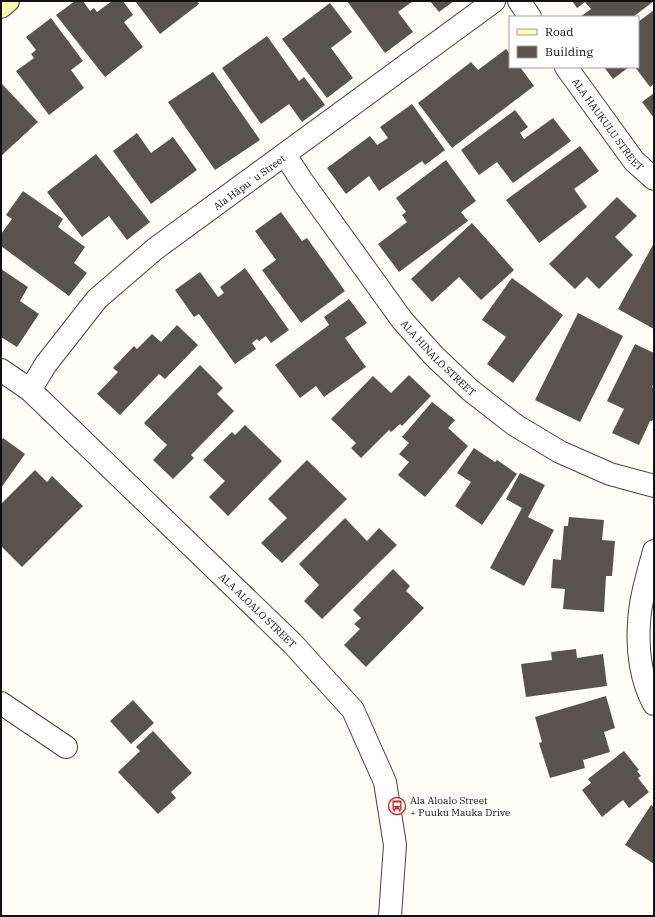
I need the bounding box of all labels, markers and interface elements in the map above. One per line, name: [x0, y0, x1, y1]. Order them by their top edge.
legend: [509, 16, 639, 68]
text: Road: [545, 24, 574, 39]
text: Building: [545, 44, 593, 59]
street label: ALA HAUKULU STREET: [569, 76, 647, 174]
street label: Ala Hāpuʻu Street: [211, 152, 288, 213]
street label: ALA HINALO STREET: [398, 317, 479, 399]
street label: ALA ALOALO STREET: [216, 570, 299, 651]
place label: Ala Aloalo Street + Puuku Mauka Drive: [410, 794, 510, 819]
bus stop icon: Ala Aloalo Street + Puuku Mauka Drive: [387, 796, 407, 816]

